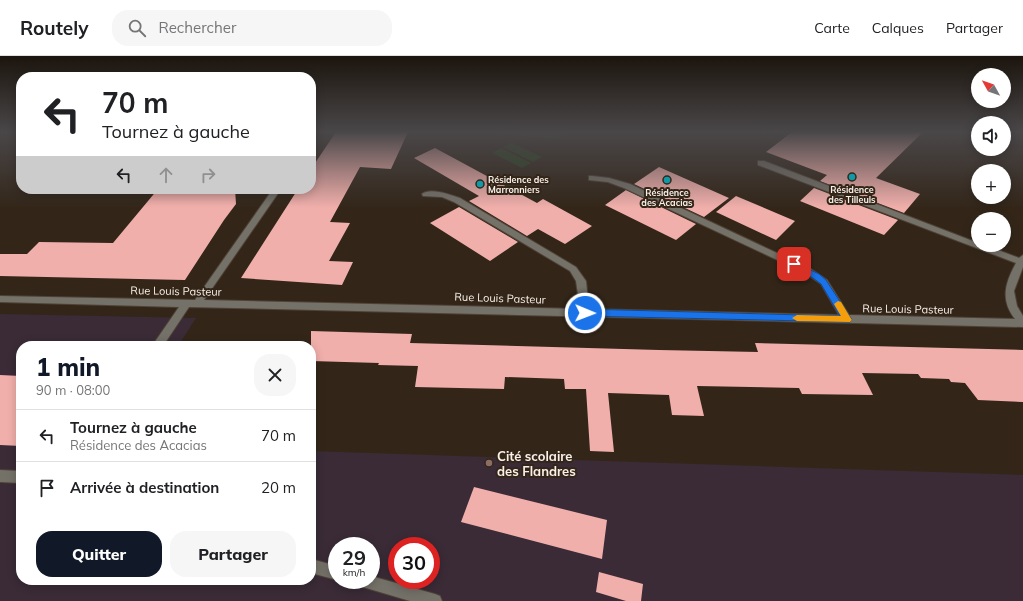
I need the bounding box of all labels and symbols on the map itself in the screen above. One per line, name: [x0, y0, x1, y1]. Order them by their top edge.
north arrow: [971, 68, 1011, 108]
marker: Résidence des Tilleuls: [847, 172, 857, 182]
place label: Résidence des Marronniers: [488, 174, 549, 195]
marker: Résidence des Acacias: [662, 175, 672, 185]
marker: Résidence des Marronniers: [475, 179, 485, 189]
place label: Résidence des Tilleuls: [828, 184, 876, 205]
place label: Résidence des Acacias: [641, 187, 693, 208]
pin: [777, 247, 811, 281]
street label: Rue Louis Pasteur: [130, 283, 222, 299]
street label: Rue Louis Pasteur: [454, 289, 546, 307]
position arrow: [564, 292, 606, 334]
street label: Rue Louis Pasteur: [862, 301, 954, 317]
place label: Cité scolaire des Flandres: [497, 448, 576, 479]
marker: Cité scolaire des Flandres: [484, 458, 494, 468]
speed limit sign: 30: [388, 537, 440, 589]

